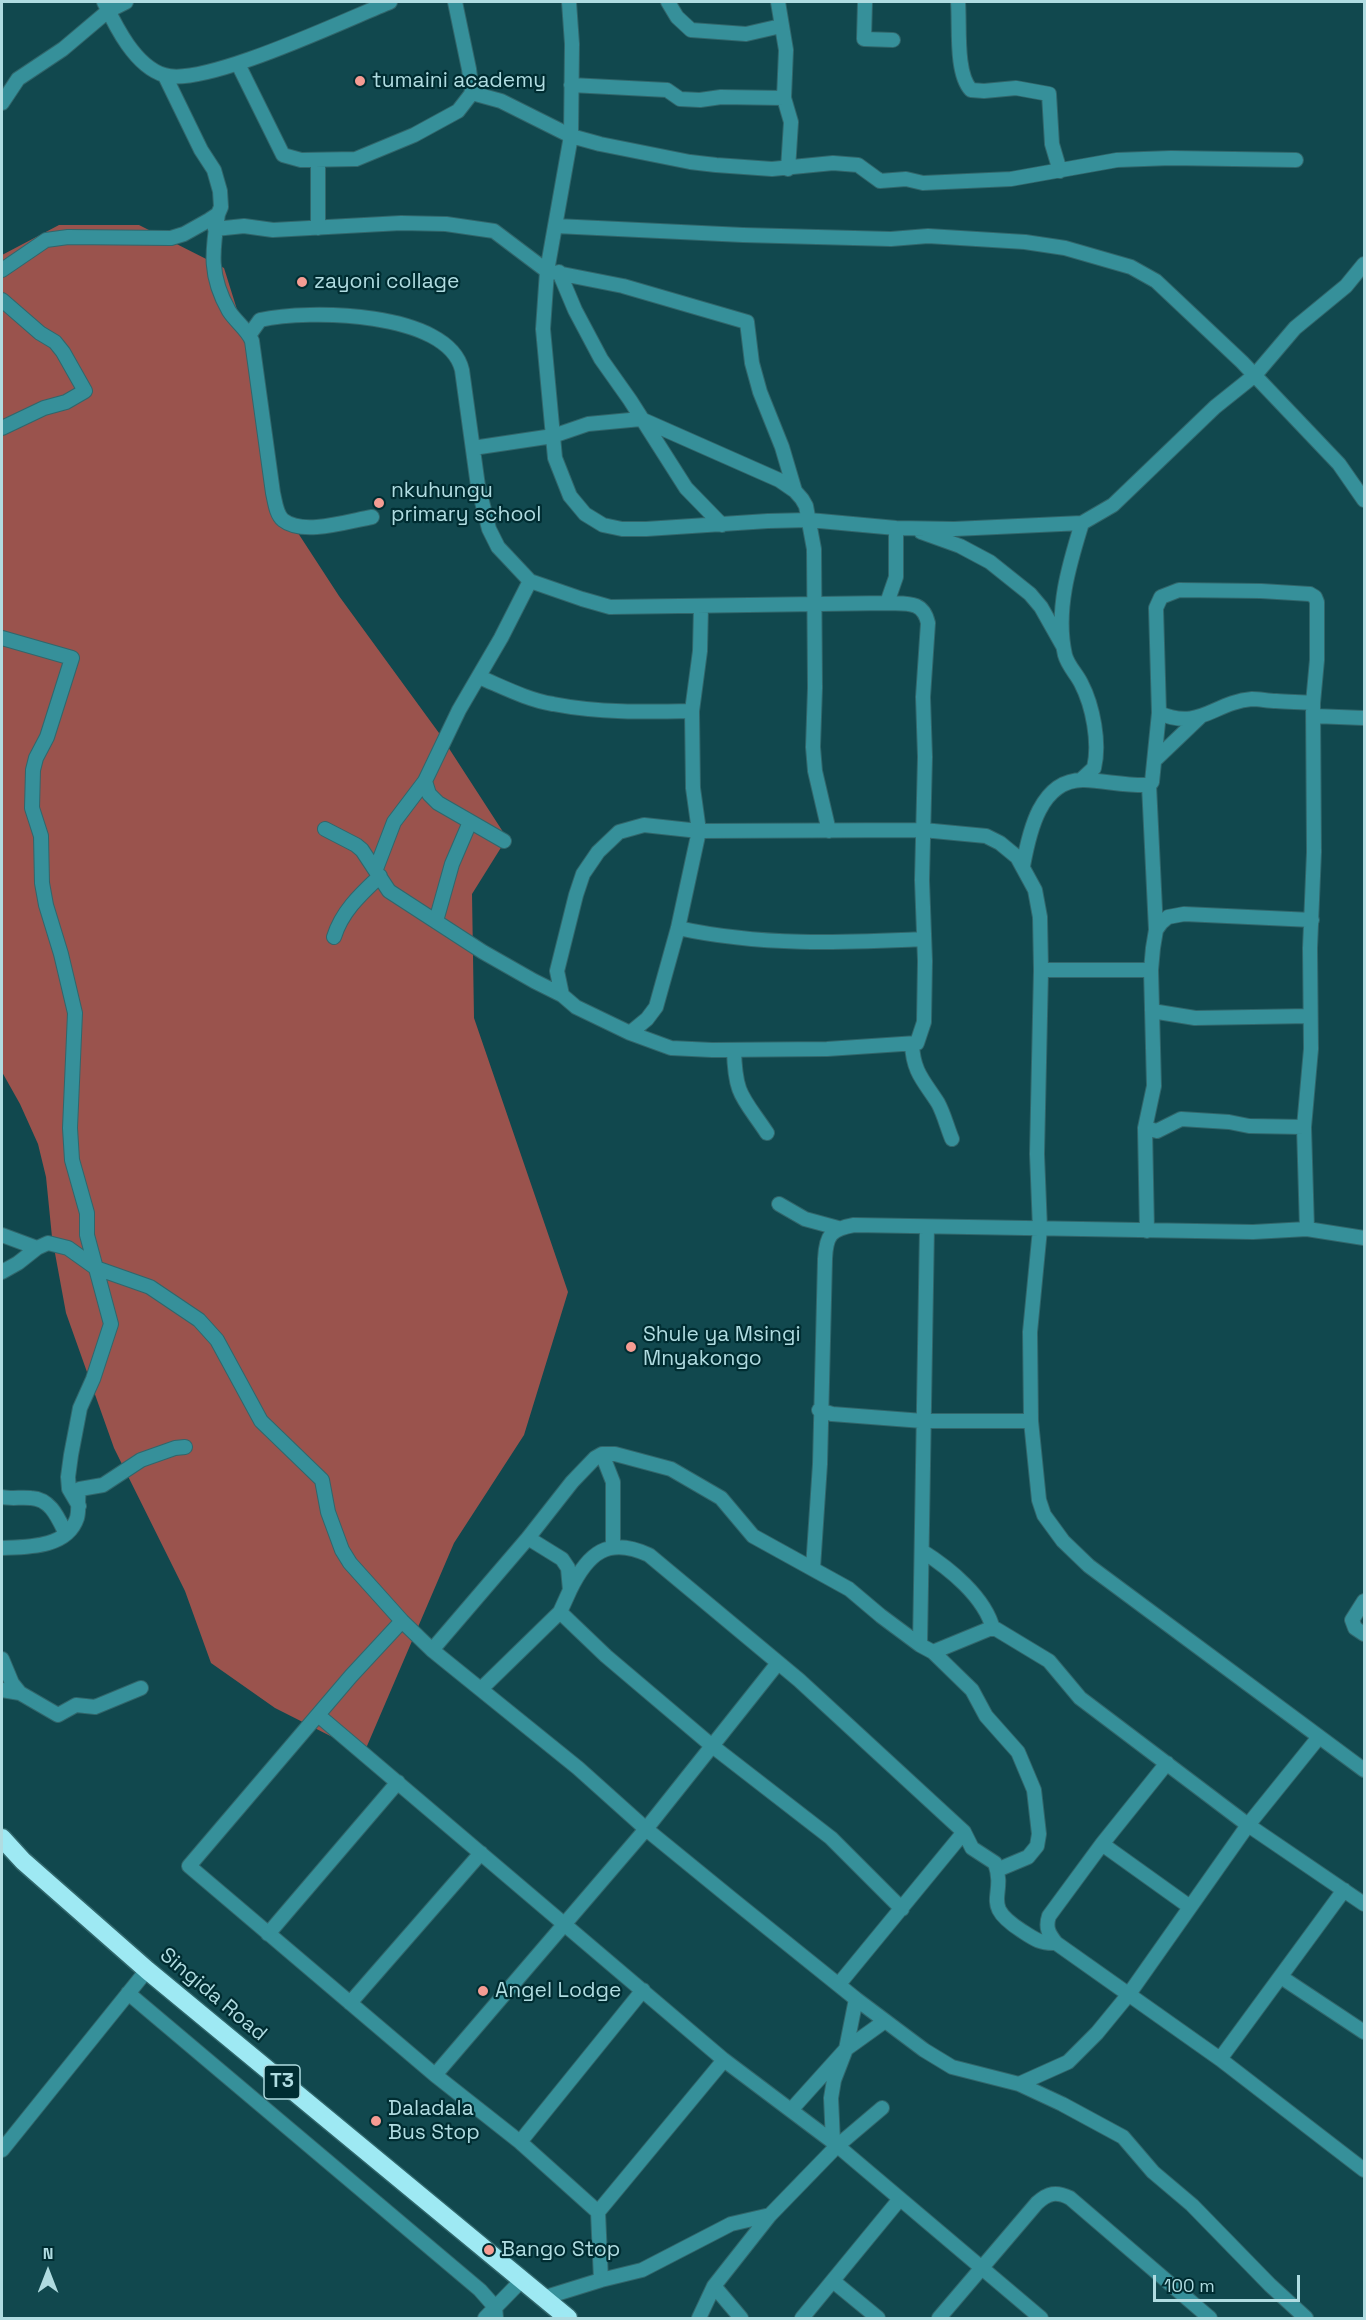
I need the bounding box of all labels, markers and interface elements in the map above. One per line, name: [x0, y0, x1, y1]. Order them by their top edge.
place label: tumaini academy: [372, 68, 546, 94]
marker: tumaini academy: [353, 74, 367, 88]
place label: zayoni collage: [314, 269, 459, 295]
marker: zayoni collage: [295, 275, 309, 289]
place label: nkuhungu primary school: [391, 478, 541, 528]
marker: nkuhungu primary school: [372, 496, 386, 510]
place label: Shule ya Msingi Mnyakongo: [643, 1322, 801, 1372]
marker: Shule ya Msingi Mnyakongo: [624, 1340, 638, 1354]
street label: Singida Road: [154, 1943, 272, 2047]
place label: Angel Lodge: [495, 1978, 621, 2004]
marker: Angel Lodge: [476, 1984, 490, 1998]
road number: T3: [264, 2065, 300, 2099]
place label: Daladala Bus Stop: [388, 2096, 480, 2146]
marker: Daladala Bus Stop: [369, 2114, 383, 2128]
place label: Bango Stop: [501, 2237, 620, 2263]
north arrow: [18, 2242, 78, 2302]
text: N: [43, 2243, 53, 2264]
marker: Bango Stop: [482, 2243, 496, 2257]
scale bar: [1156, 2263, 1303, 2301]
text: 100 m: [1164, 2274, 1215, 2297]

